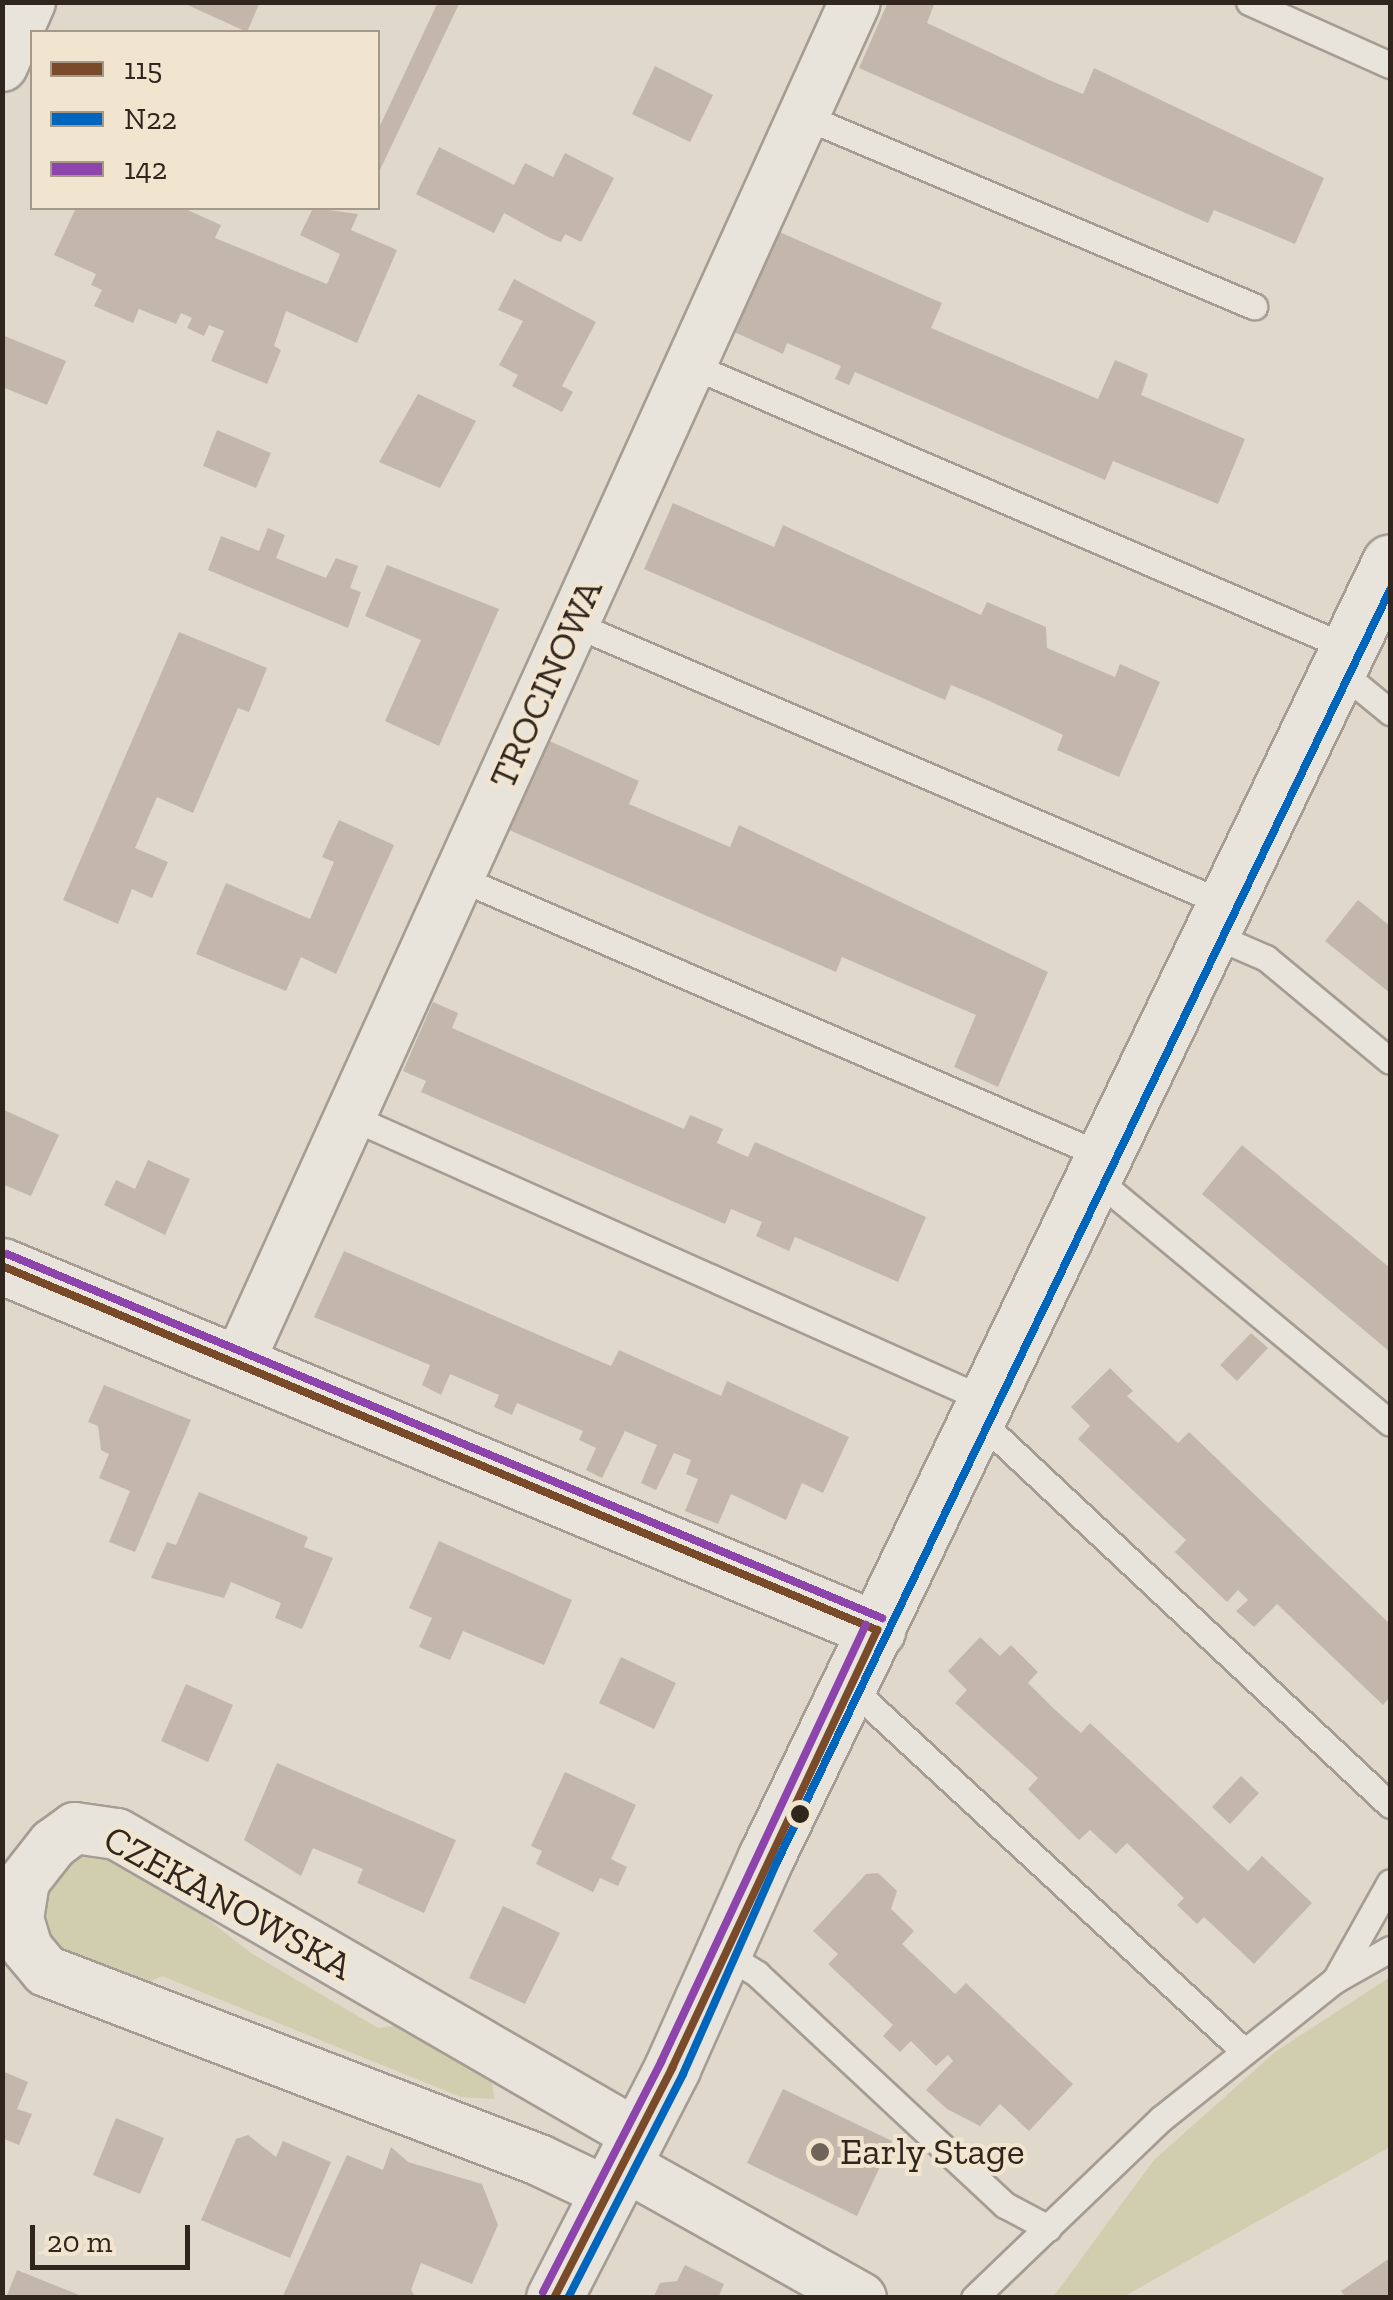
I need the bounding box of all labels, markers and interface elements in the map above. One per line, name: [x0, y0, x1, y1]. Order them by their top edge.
legend: [30, 30, 380, 210]
text: 115: [124, 51, 162, 87]
text: N22: [124, 101, 177, 137]
text: 142: [124, 151, 167, 187]
street label: TROCINOWA: [480, 573, 612, 795]
unlabelled marker: [790, 1804, 810, 1824]
street label: CZEKANOWSKA: [96, 1816, 360, 1990]
place label: Early Stage: [840, 2129, 1025, 2175]
marker: Early Stage: [809, 2141, 831, 2163]
scale bar: [35, 2205, 195, 2267]
text: 20 m: [47, 2224, 112, 2260]

